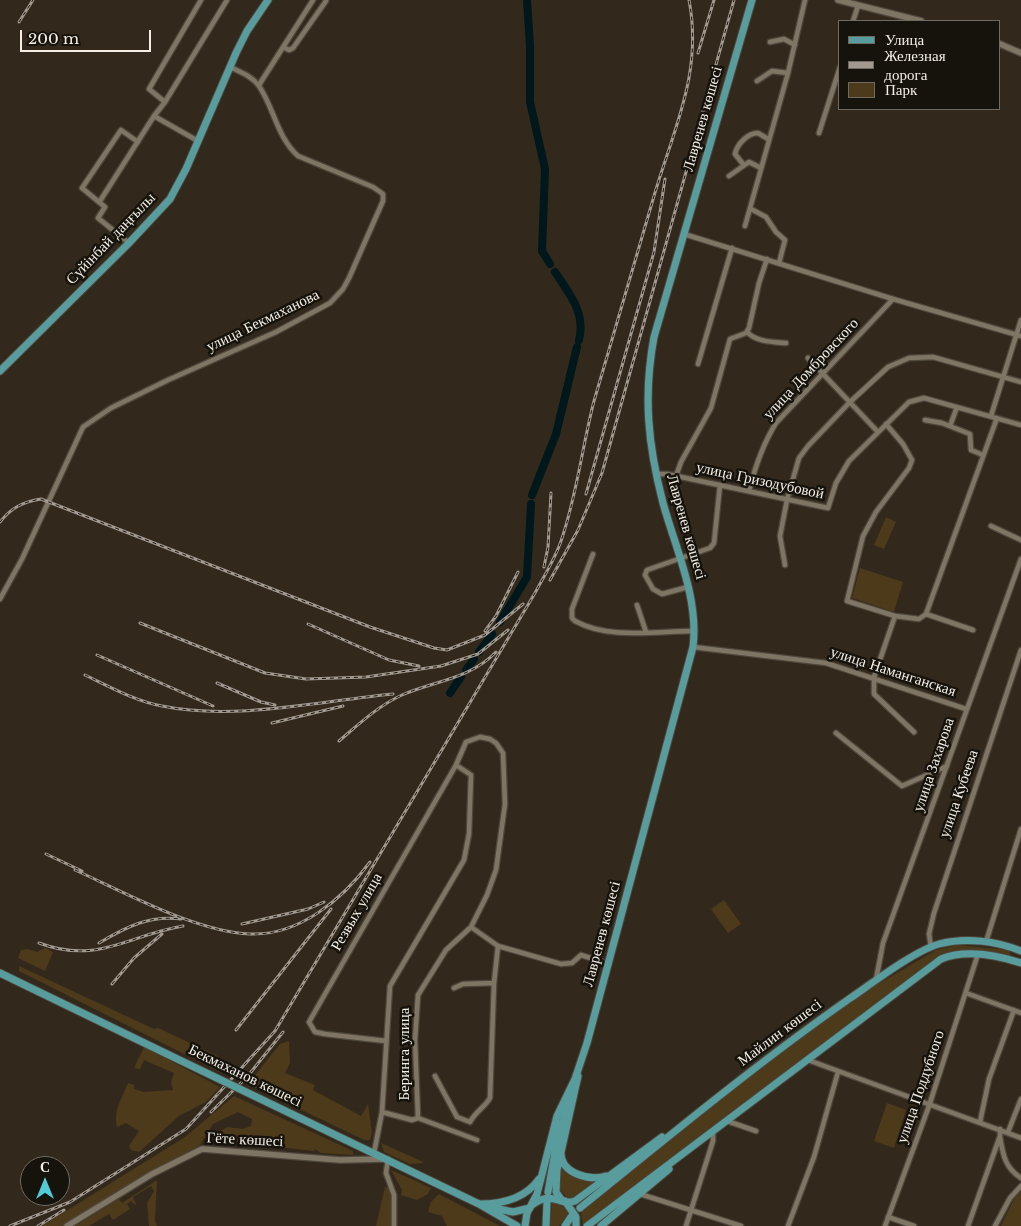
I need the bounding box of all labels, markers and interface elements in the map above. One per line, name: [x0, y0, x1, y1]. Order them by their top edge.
scale bar: [22, 20, 154, 52]
legend: [838, 20, 1001, 110]
text: 200 m: [28, 29, 79, 48]
text: Улица: [885, 30, 924, 49]
text: Железная дорога: [884, 46, 946, 84]
street label: Лавренев көшесі: [679, 64, 727, 174]
text: Парк: [885, 80, 917, 99]
street label: Сүйінбай даңғылы: [63, 189, 159, 289]
street label: улица Бекмаханова: [204, 286, 322, 356]
street label: улица Домбровского: [759, 315, 863, 423]
street label: улица Гризодубовой: [695, 459, 825, 503]
street label: Лавренев көшесі: [662, 472, 710, 582]
street label: улица Наманганская: [828, 643, 958, 701]
street label: улица Захарова: [910, 716, 958, 814]
street label: улица Кубеева: [936, 748, 982, 840]
street label: Резвых улица: [327, 870, 387, 954]
street label: Лавренев көшесі: [579, 879, 625, 989]
street label: Майлин көшесі: [735, 996, 825, 1070]
street label: Беринга улица: [396, 1008, 414, 1100]
street label: улица Поддубного: [893, 1028, 949, 1146]
street label: Бекмаханов көшесі: [185, 1041, 305, 1111]
street label: Гёте көшесі: [206, 1129, 284, 1151]
north arrow: [20, 1156, 70, 1206]
text: С: [40, 1158, 50, 1176]

